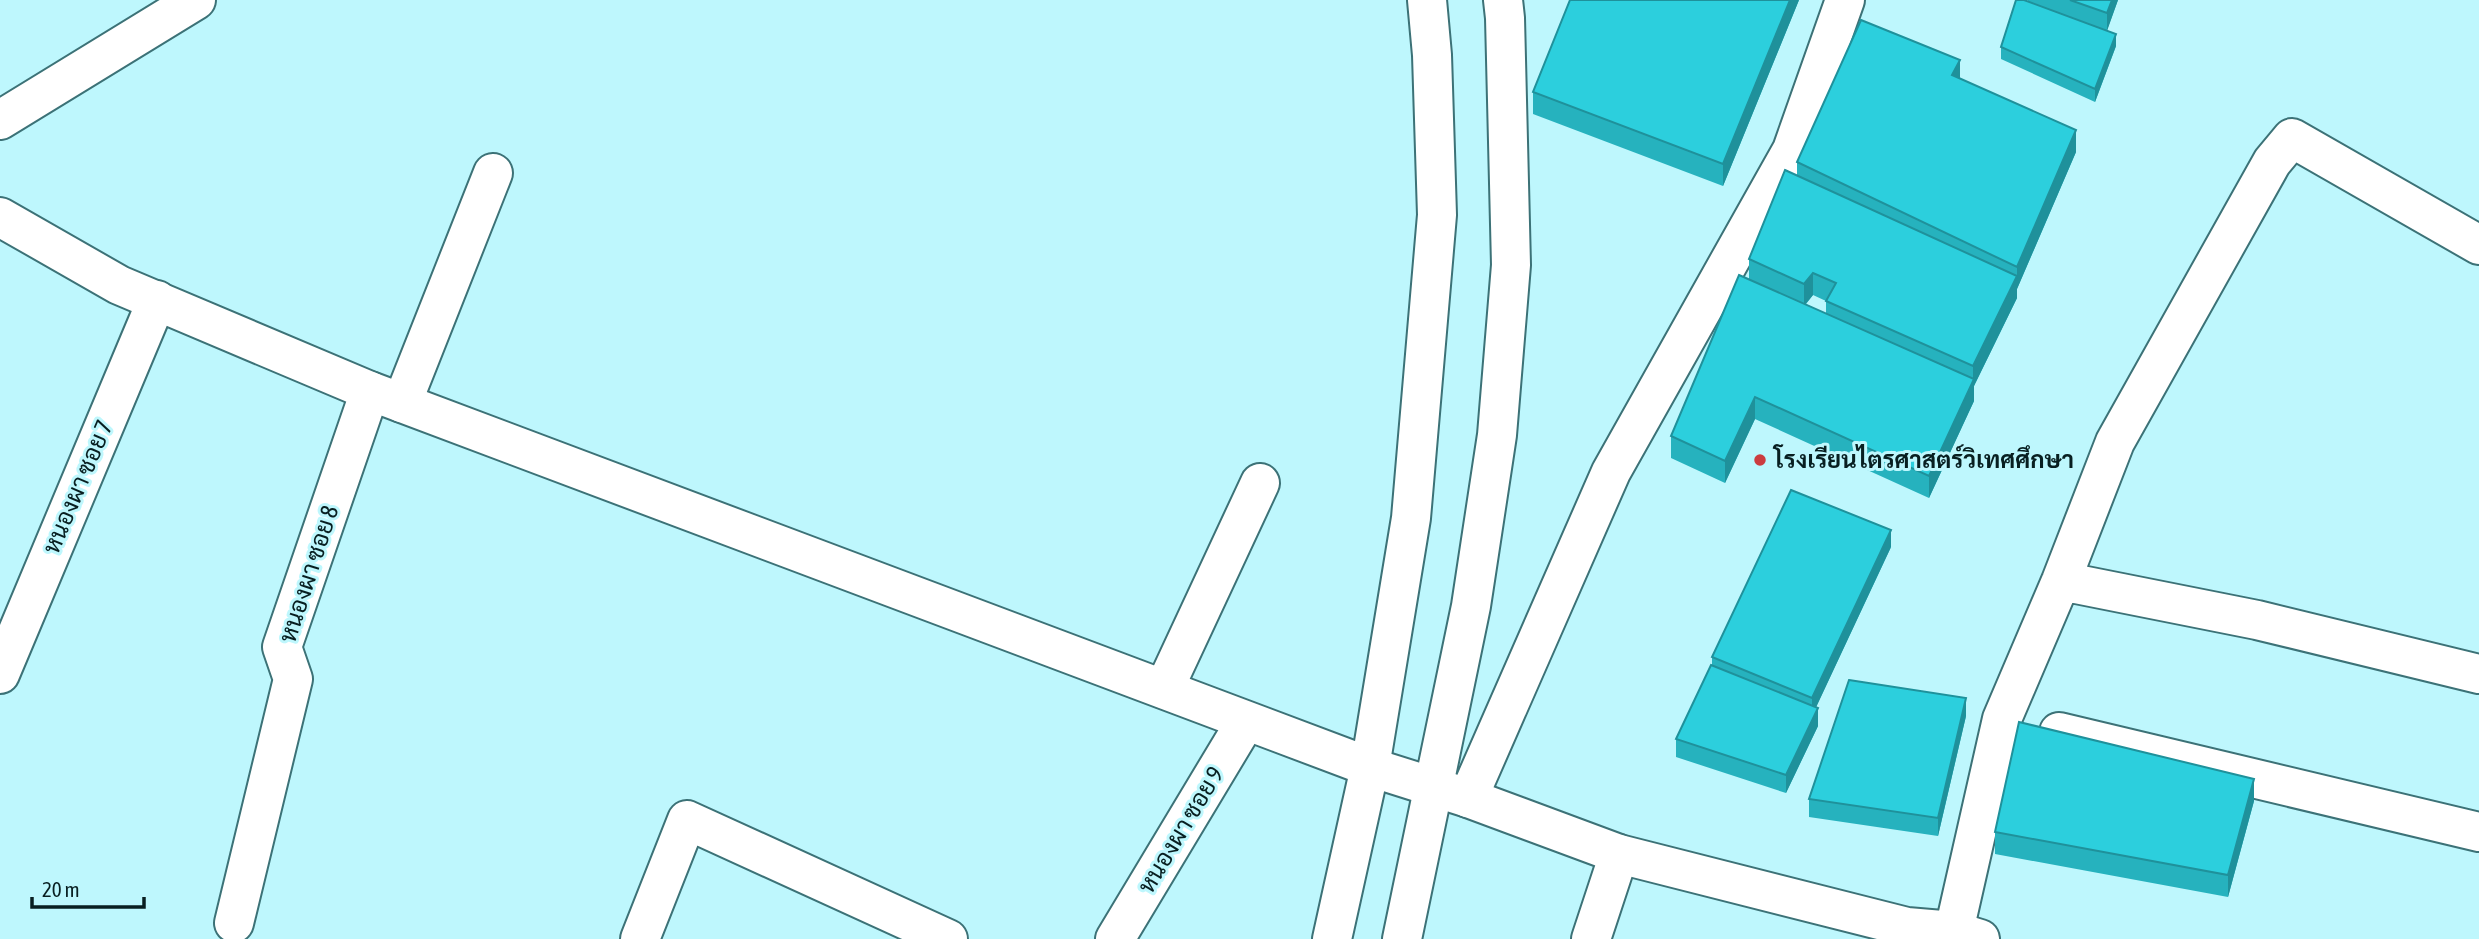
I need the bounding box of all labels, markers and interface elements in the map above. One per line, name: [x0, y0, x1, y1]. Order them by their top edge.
street label: หนองผา ซอย 7: [37, 416, 118, 558]
place label: โรงเรียนไตรศาสตร์วิเทศศึกษา: [1772, 444, 2074, 473]
marker: โรงเรียนไตรศาสตร์วิเทศศึกษา: [1752, 452, 1768, 468]
street label: หนองผา ซอย 8: [274, 502, 343, 646]
street label: หนองผา ซอย 9: [1132, 762, 1229, 898]
scale bar: [32, 866, 144, 910]
text: 20 m: [42, 877, 80, 901]

